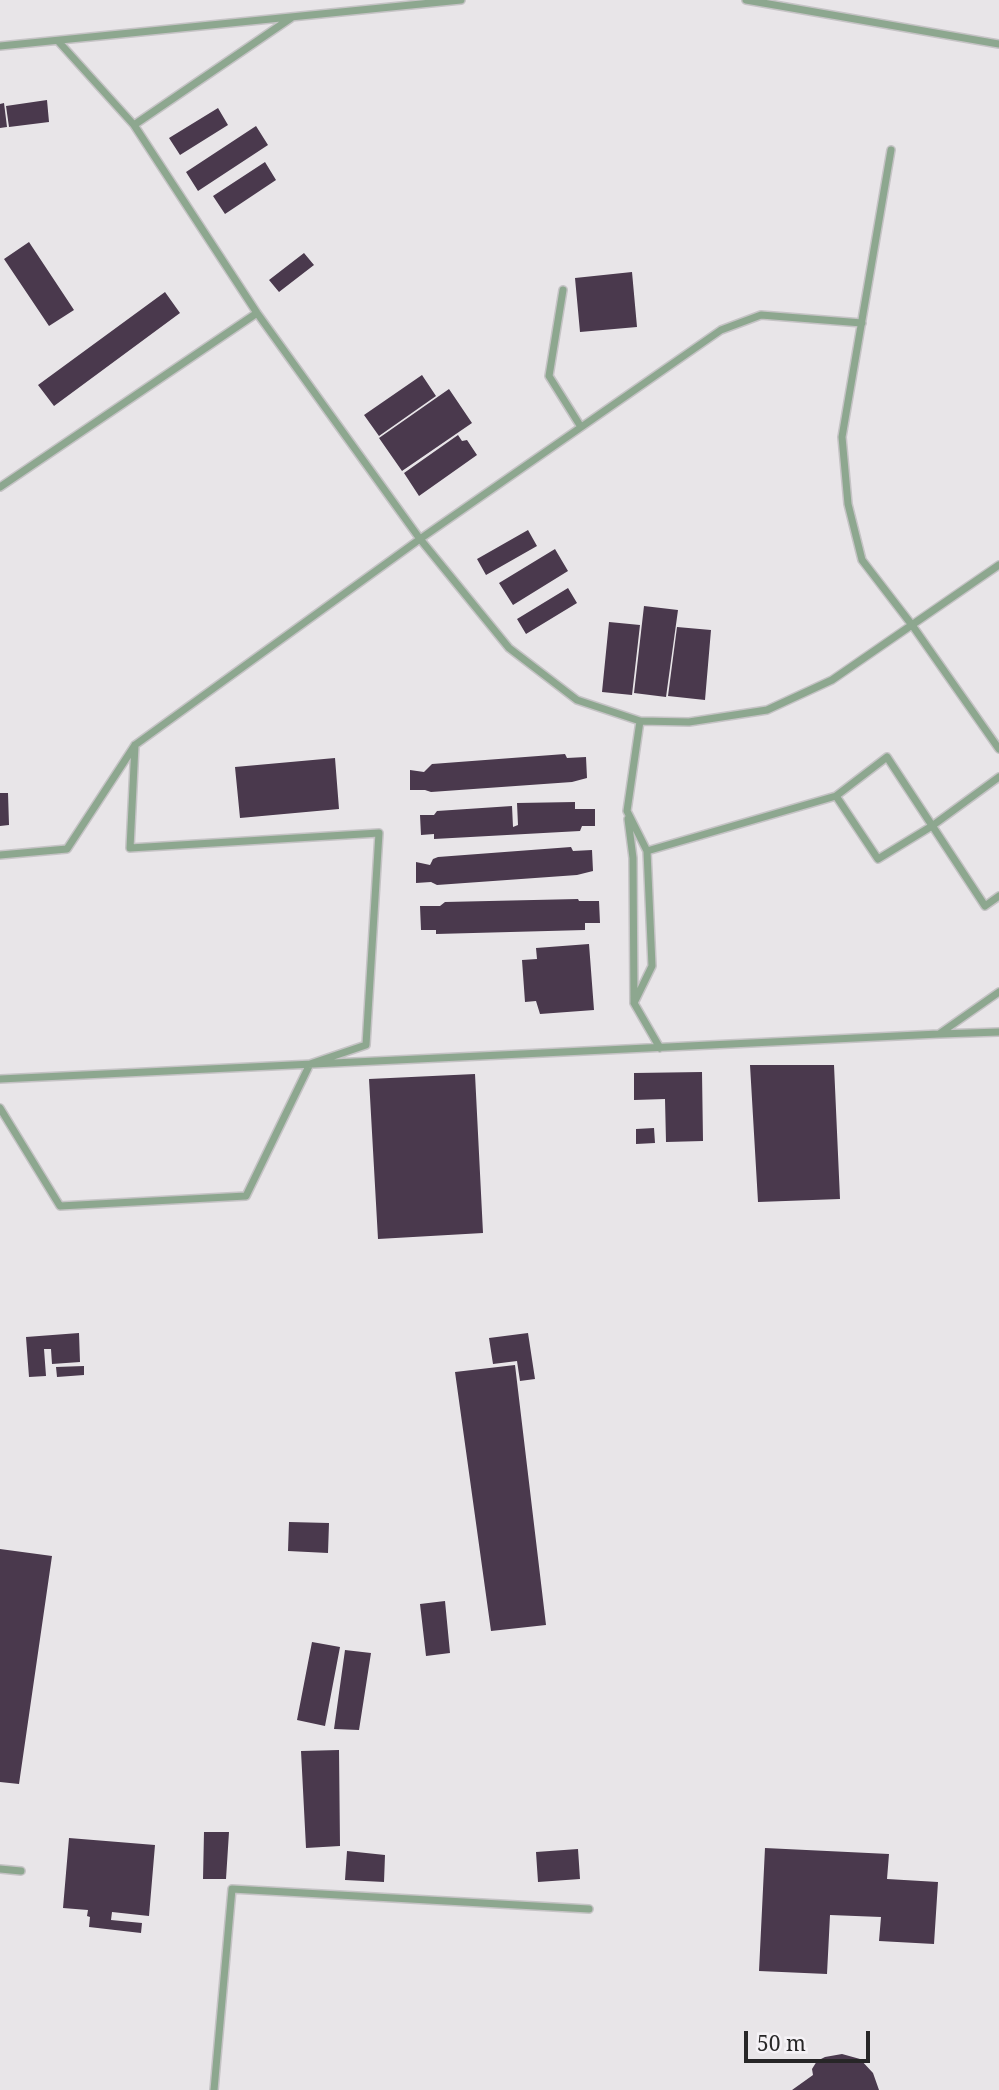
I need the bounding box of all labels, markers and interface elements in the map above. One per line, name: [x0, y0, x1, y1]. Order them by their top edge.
scale bar: [747, 2016, 873, 2060]
text: 50 m: [757, 2029, 806, 2057]

